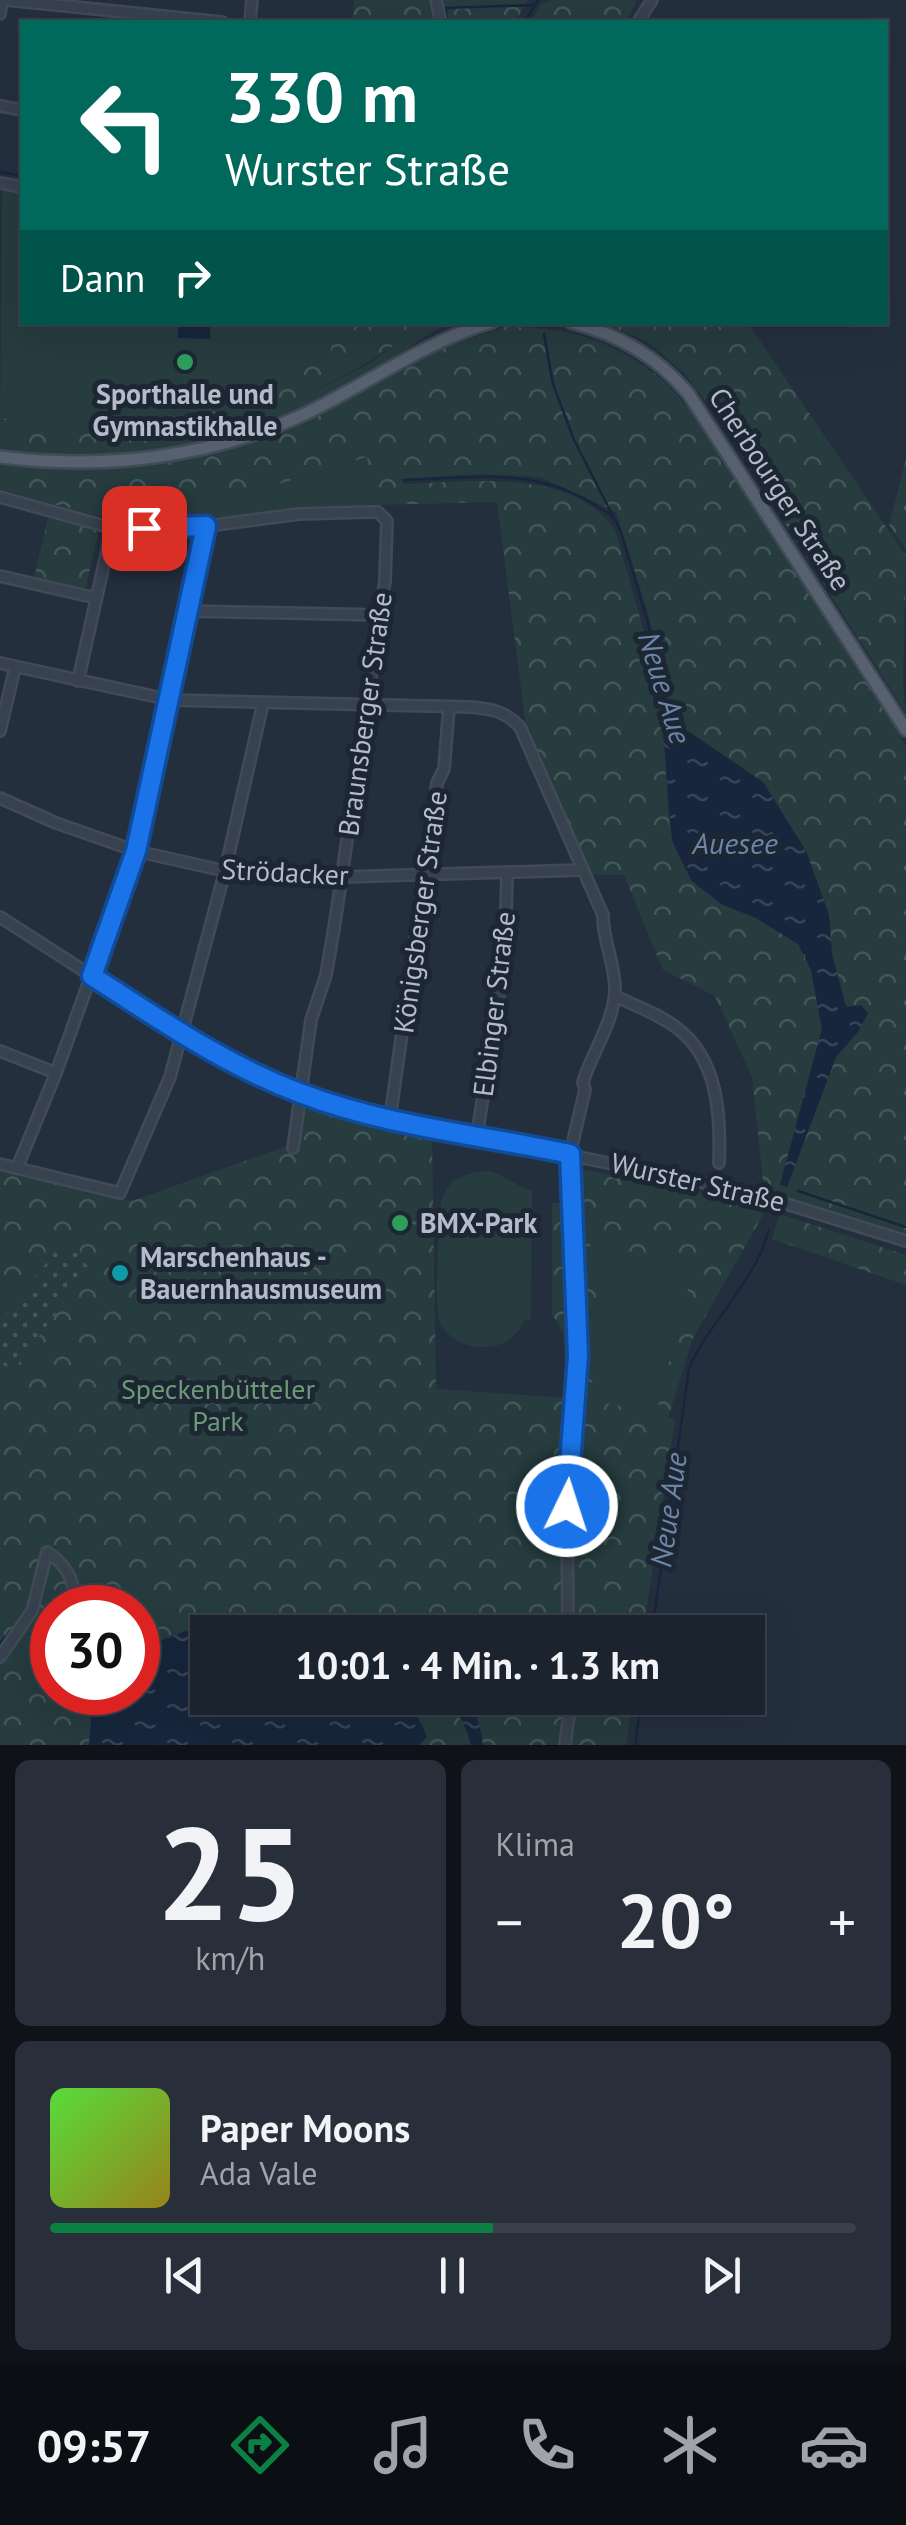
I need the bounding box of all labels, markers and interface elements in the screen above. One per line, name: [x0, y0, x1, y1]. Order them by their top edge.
text: 330 m: [225, 51, 418, 141]
icon: left: [60, 60, 190, 190]
text: Wurster Straße: [225, 139, 510, 197]
icon: right: [165, 250, 220, 305]
text: Dann: [60, 253, 145, 302]
marker: Sporthalle und Gymnastikhalle: [174, 351, 196, 373]
place label: Sporthalle und Gymnastikhalle: [93, 375, 277, 444]
street label: Cherbourger Straße: [701, 380, 860, 597]
pin: [102, 486, 187, 571]
icon: arrive: [117, 501, 172, 556]
street label: Braunsberger Straße: [329, 590, 400, 838]
water label: Neue Aue: [630, 627, 701, 748]
street label: Königsberger Straße: [384, 789, 455, 1035]
water label: Auesee: [691, 823, 778, 862]
street label: Strödacker: [220, 850, 350, 893]
street label: Elbinger Straße: [464, 909, 523, 1098]
street label: Wurster Straße: [608, 1144, 789, 1219]
place label: BMX-Park: [420, 1204, 537, 1241]
marker: BMX-Park: [389, 1212, 411, 1234]
place label: Marschenhaus - Bauernhausmuseum: [140, 1238, 382, 1307]
marker: Marschenhaus - Bauernhausmuseum: [109, 1262, 131, 1284]
park label: Speckenbütteler Park: [121, 1370, 316, 1439]
water label: Neue Aue: [640, 1450, 695, 1570]
position arrow: [515, 1454, 619, 1558]
speed limit sign: 30: [30, 1585, 160, 1715]
text: 10:01 · 4 Min. · 1.3 km: [295, 1640, 660, 1689]
text: 25: [157, 1788, 304, 1956]
text: Klima: [496, 1823, 575, 1865]
text: 20°: [617, 1872, 735, 1969]
text: −: [496, 1886, 523, 1957]
text: +: [828, 1886, 856, 1957]
text: km/h: [195, 1937, 265, 1979]
text: Paper Moons: [200, 2103, 410, 2152]
text: Ada Vale: [200, 2152, 317, 2194]
icon: previous: [157, 2248, 212, 2303]
icon: pause: [425, 2248, 480, 2303]
icon: next: [694, 2248, 749, 2303]
icon: directions: [225, 2410, 295, 2480]
icon: music: [368, 2410, 438, 2480]
icon: phone: [512, 2410, 582, 2480]
icon: climate: [655, 2410, 725, 2480]
icon: car: [799, 2410, 869, 2480]
text: 09:57: [37, 2416, 151, 2474]

